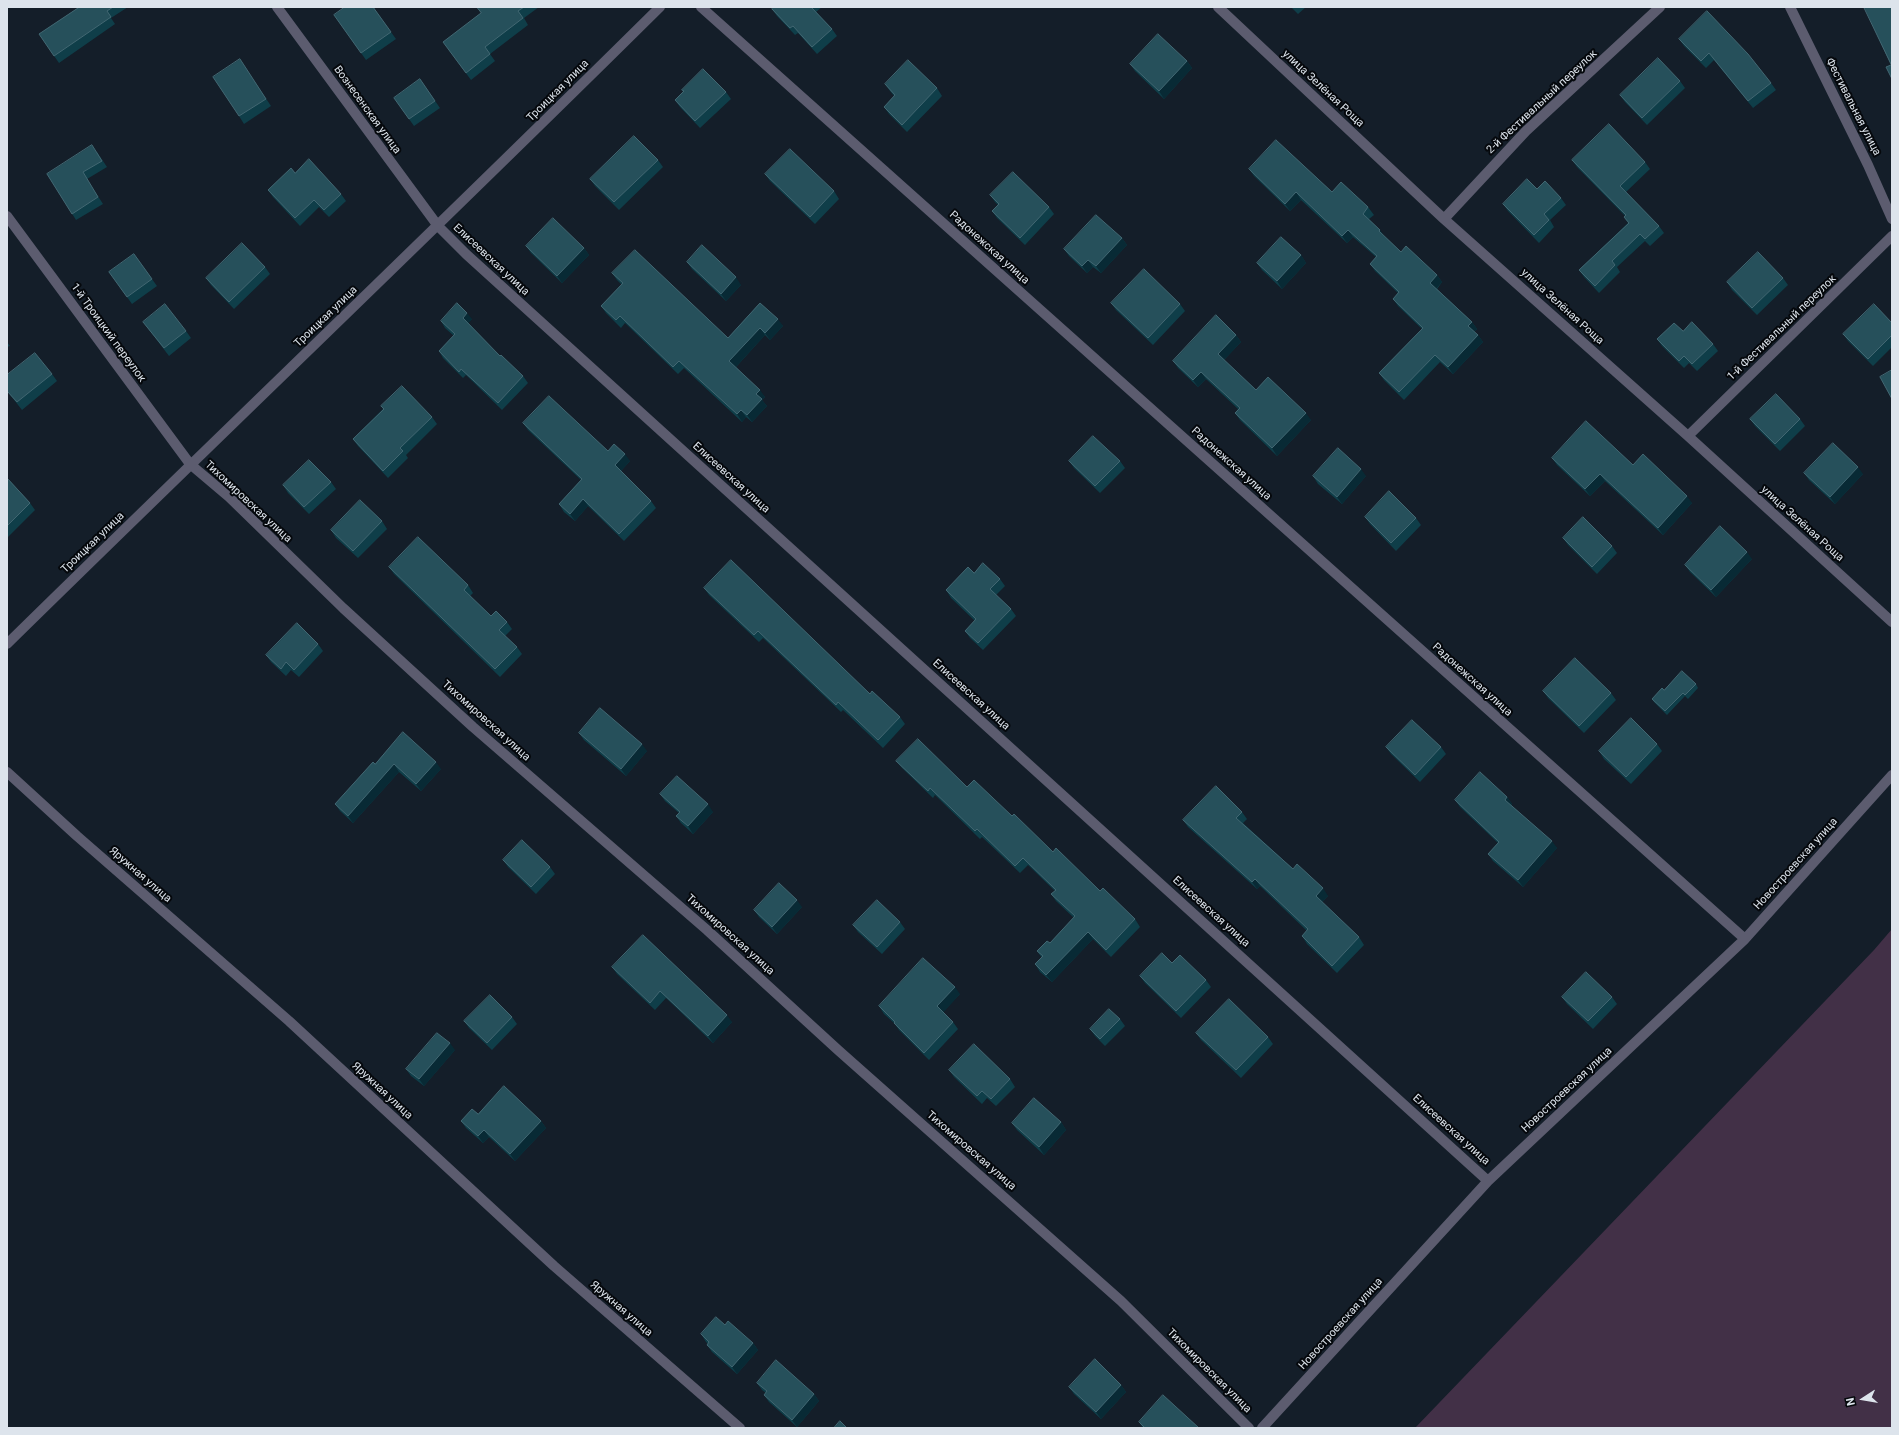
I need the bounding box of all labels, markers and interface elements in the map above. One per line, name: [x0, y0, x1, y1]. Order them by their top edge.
street label: 2-й Фестивальный переулок: [1484, 47, 1600, 157]
street label: улица Зелёная Роща: [1279, 48, 1367, 130]
street label: Фестивальная улица: [1823, 56, 1883, 158]
street label: Троицкая улица: [524, 57, 592, 125]
street label: Вознесенская улица: [331, 63, 403, 157]
street label: Радонежская улица: [946, 209, 1032, 287]
street label: Елисеевская улица: [450, 221, 532, 299]
street label: улица Зелёная Роща: [1518, 266, 1606, 348]
street label: 1-й Фестивальный переулок: [1725, 272, 1839, 384]
street label: 1-й Троицкий переулок: [68, 281, 148, 385]
street label: Троицкая улица: [292, 284, 360, 350]
street label: Радонежская улица: [1188, 425, 1274, 503]
street label: Елисеевская улица: [690, 440, 772, 516]
street label: Тихомировская улица: [202, 458, 294, 546]
street label: улица Зелёная Роща: [1758, 483, 1846, 565]
street label: Троицкая улица: [59, 510, 127, 576]
street label: Радонежская улица: [1429, 641, 1515, 719]
street label: Елисеевская улица: [930, 657, 1012, 733]
street label: Тихомировская улица: [439, 678, 533, 764]
street label: Новостроевская улица: [1751, 815, 1841, 913]
street label: Яружная улица: [106, 844, 174, 906]
street label: Елисеевская улица: [1170, 874, 1252, 950]
street label: Тихомировская улица: [683, 892, 777, 978]
street label: Новостроевская улица: [1519, 1045, 1615, 1135]
street label: Яружная улица: [349, 1060, 415, 1122]
street label: Елисеевская улица: [1410, 1092, 1492, 1168]
street label: Тихомировская улица: [924, 1109, 1018, 1193]
street label: Новостроевская улица: [1296, 1275, 1386, 1373]
street label: Яружная улица: [587, 1278, 655, 1340]
street label: Тихомировская улица: [1164, 1326, 1254, 1416]
north arrow: [1843, 1379, 1883, 1419]
text: N: [1844, 1396, 1858, 1407]

